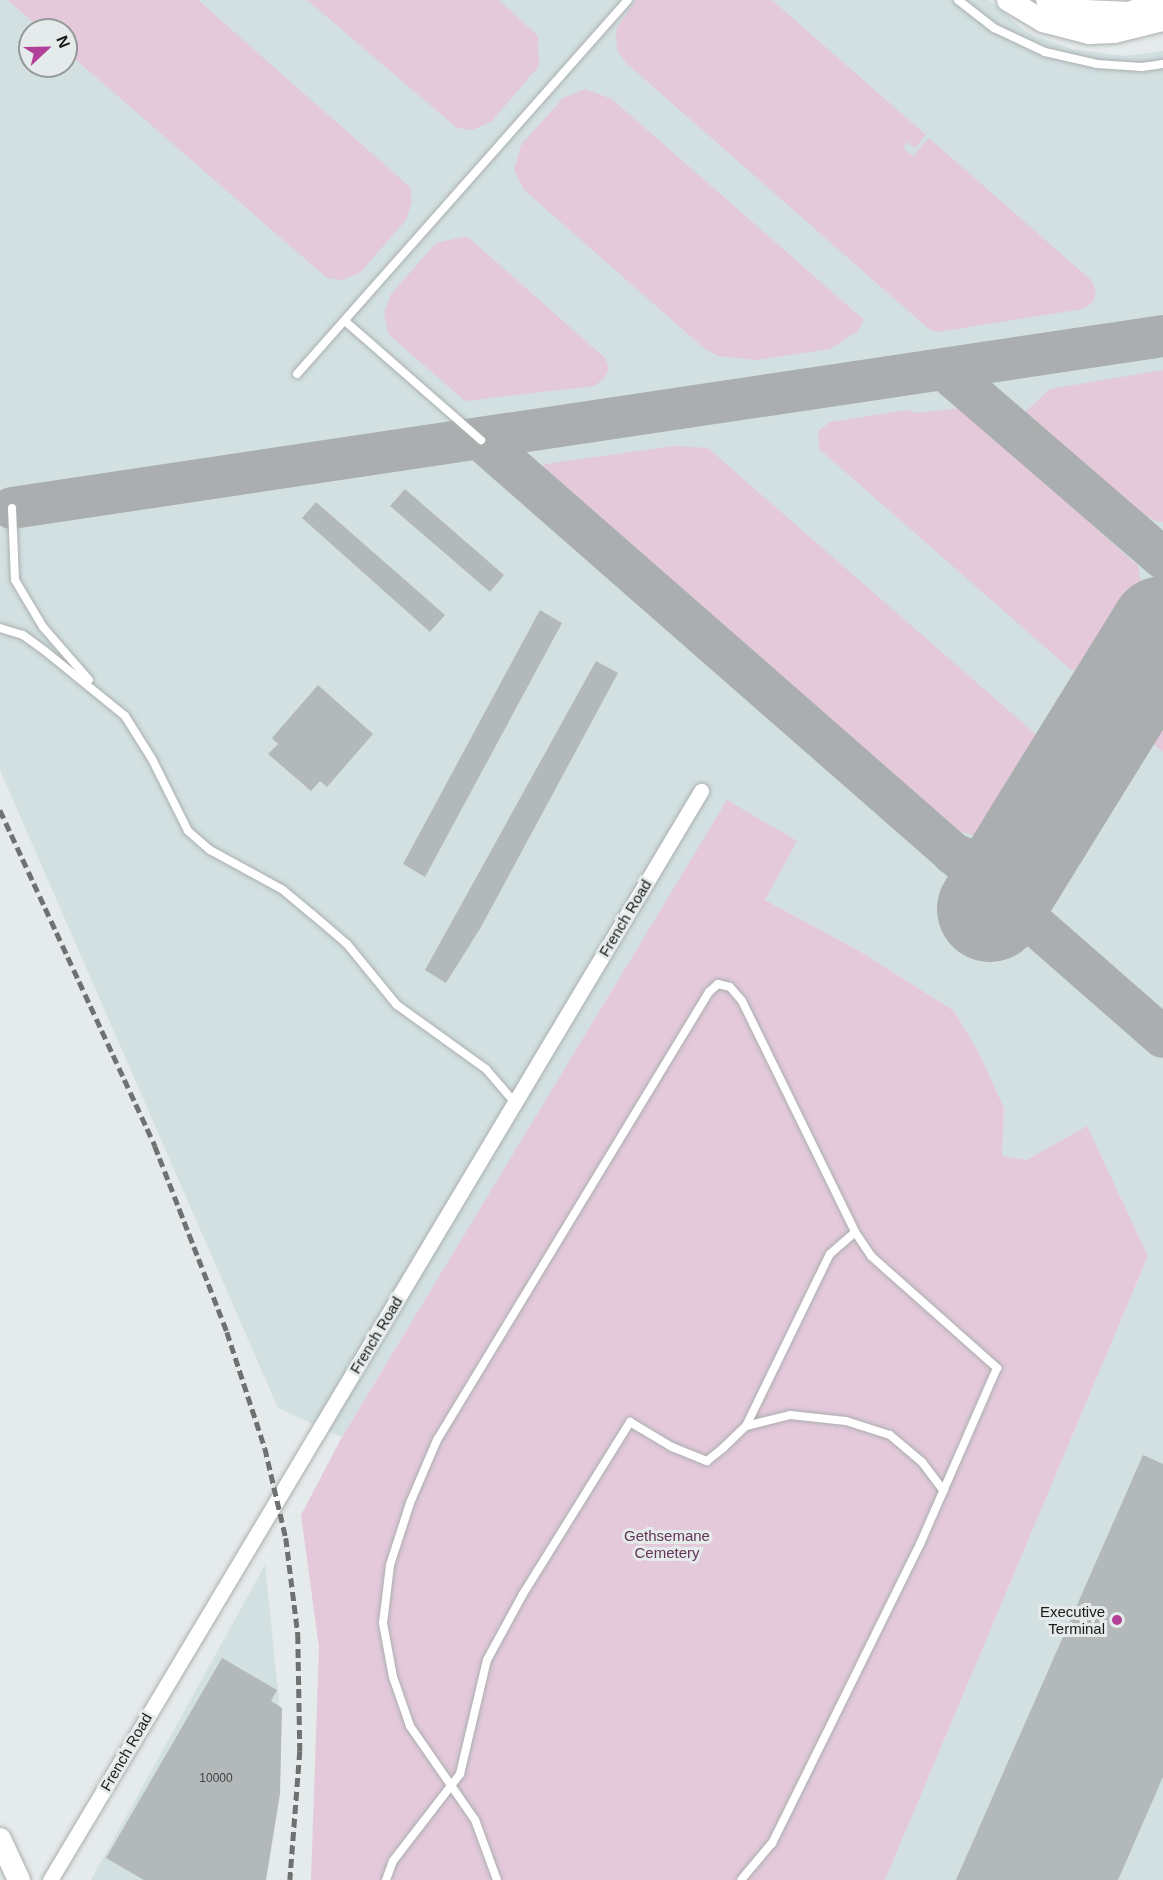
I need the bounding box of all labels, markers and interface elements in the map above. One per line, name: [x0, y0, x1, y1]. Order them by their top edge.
north arrow: [18, 18, 78, 78]
text: N: [53, 33, 73, 50]
street label: French Road: [595, 876, 655, 960]
street label: French Road: [346, 1293, 406, 1377]
park label: Gethsemane Cemetery: [624, 1526, 710, 1561]
place label: Executive Terminal: [1040, 1602, 1105, 1637]
marker: Executive Terminal: [1110, 1613, 1124, 1627]
street label: French Road: [97, 1710, 155, 1794]
house number: 10000: [199, 1772, 233, 1786]

